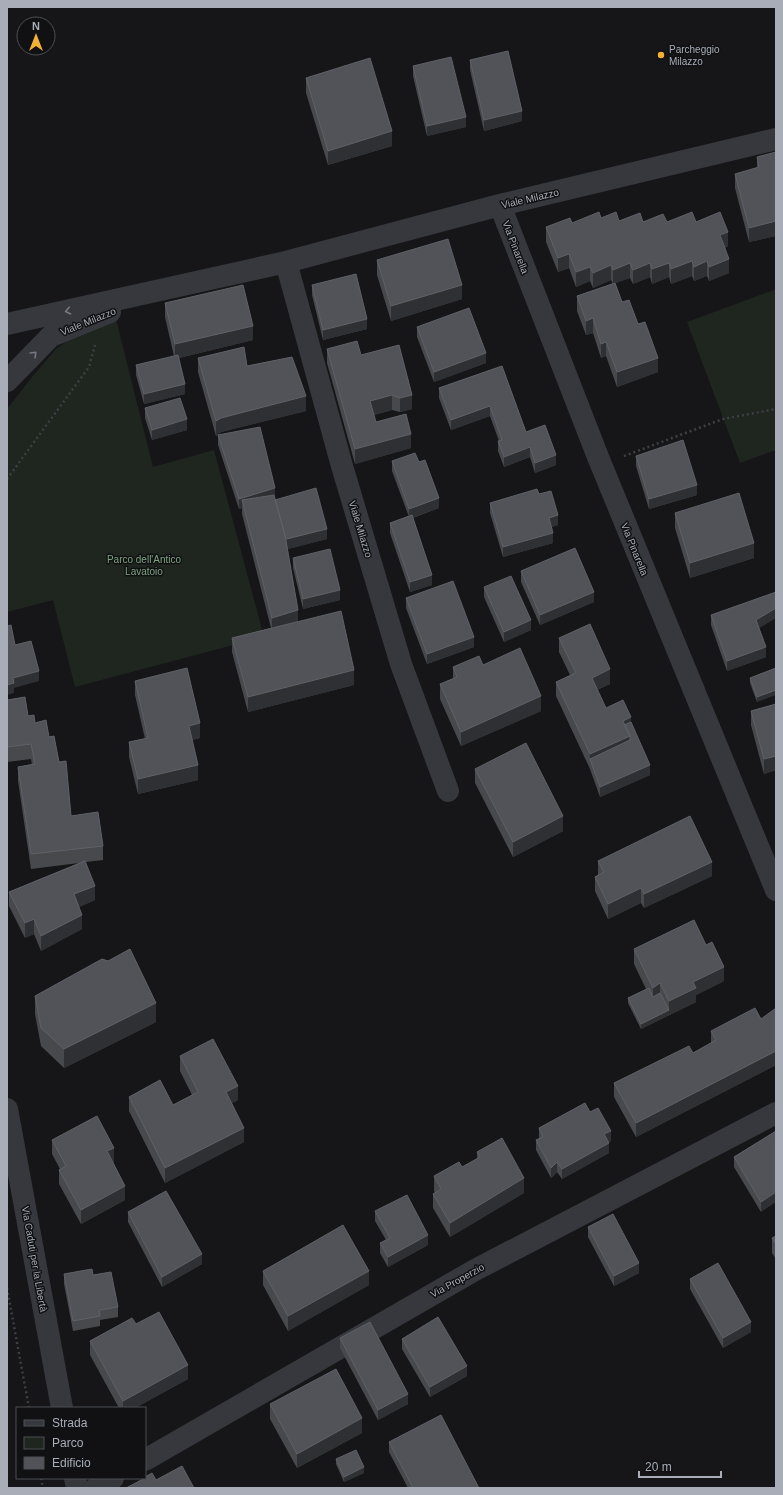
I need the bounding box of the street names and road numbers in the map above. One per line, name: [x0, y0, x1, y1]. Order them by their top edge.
street label: Viale Milazzo: [500, 186, 560, 210]
street label: Via Pinarella: [500, 219, 531, 276]
street label: Viale Milazzo: [59, 305, 118, 338]
street label: Viale Milazzo: [347, 499, 374, 559]
street label: Via Pinarella: [619, 521, 650, 578]
street label: Via Caduti per la Libertà: [20, 1205, 49, 1313]
street label: Via Properzio: [428, 1261, 486, 1300]

